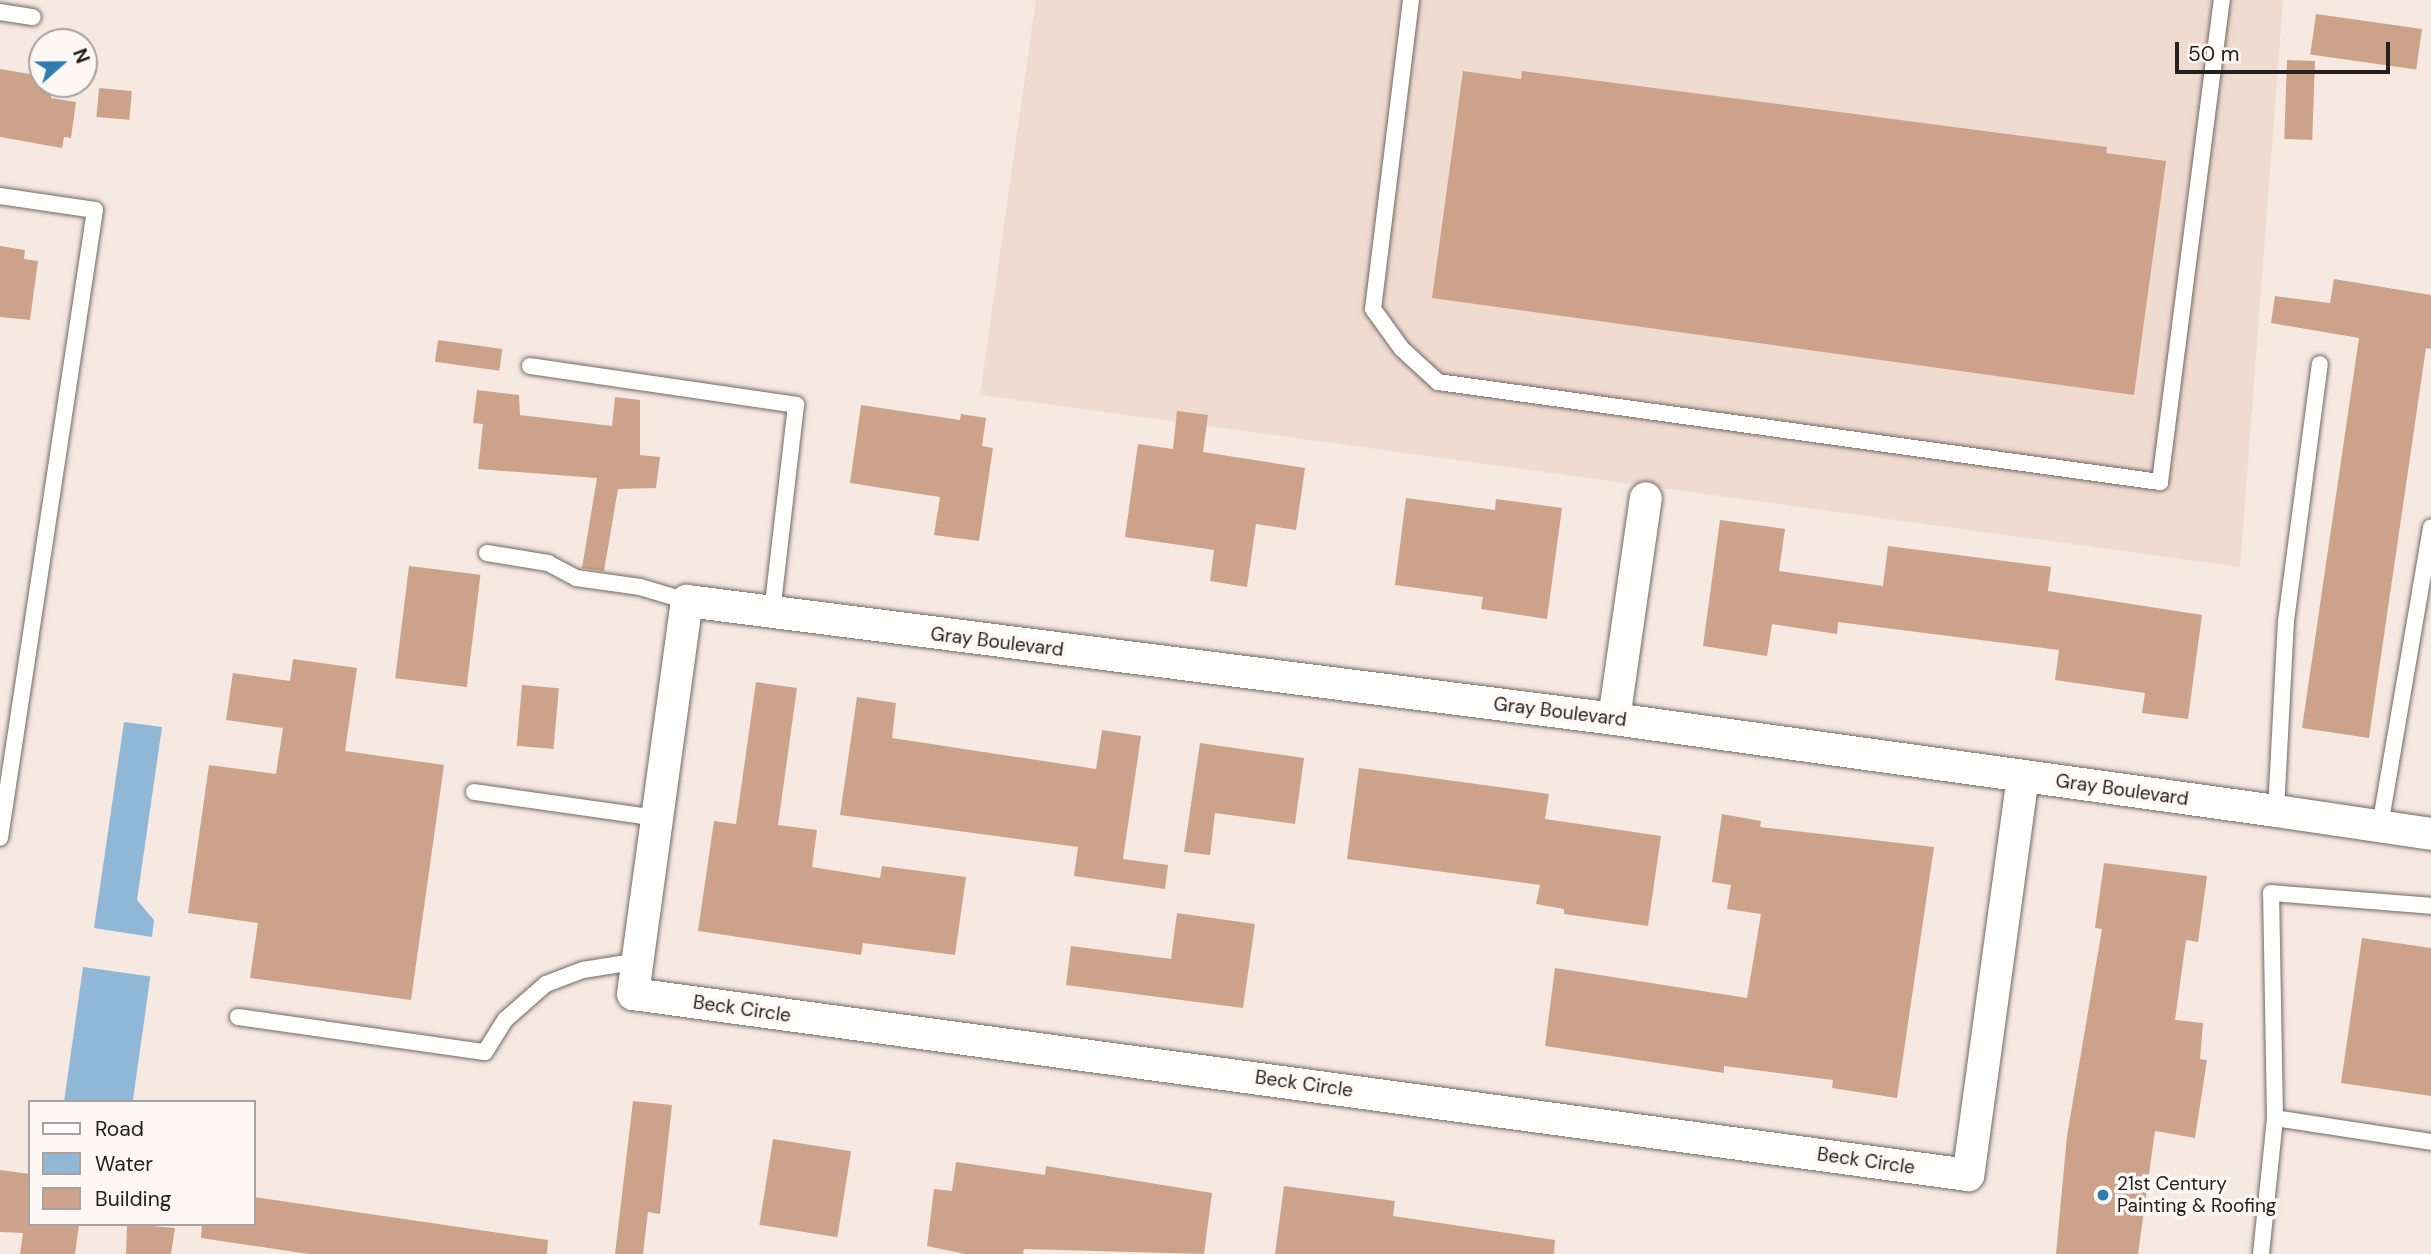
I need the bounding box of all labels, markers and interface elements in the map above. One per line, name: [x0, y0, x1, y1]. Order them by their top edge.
north arrow: [28, 28, 98, 98]
scale bar: [2179, 28, 2394, 72]
text: 50 m: [2188, 40, 2239, 68]
text: N: [67, 45, 95, 67]
street label: Gray Boulevard: [929, 623, 1065, 661]
street label: Gray Boulevard: [1492, 693, 1628, 731]
street label: Gray Boulevard: [2054, 769, 2190, 811]
street label: Beck Circle: [692, 991, 792, 1027]
street label: Beck Circle: [1254, 1066, 1354, 1102]
legend: [28, 1100, 256, 1226]
text: Road: [95, 1115, 144, 1143]
street label: Beck Circle: [1816, 1143, 1916, 1179]
text: Water: [95, 1150, 153, 1178]
place label: 21st Century Painting & Roofing: [2117, 1173, 2276, 1217]
text: Building: [95, 1185, 171, 1213]
marker: 21st Century Painting & Roofing: [2095, 1187, 2111, 1203]

